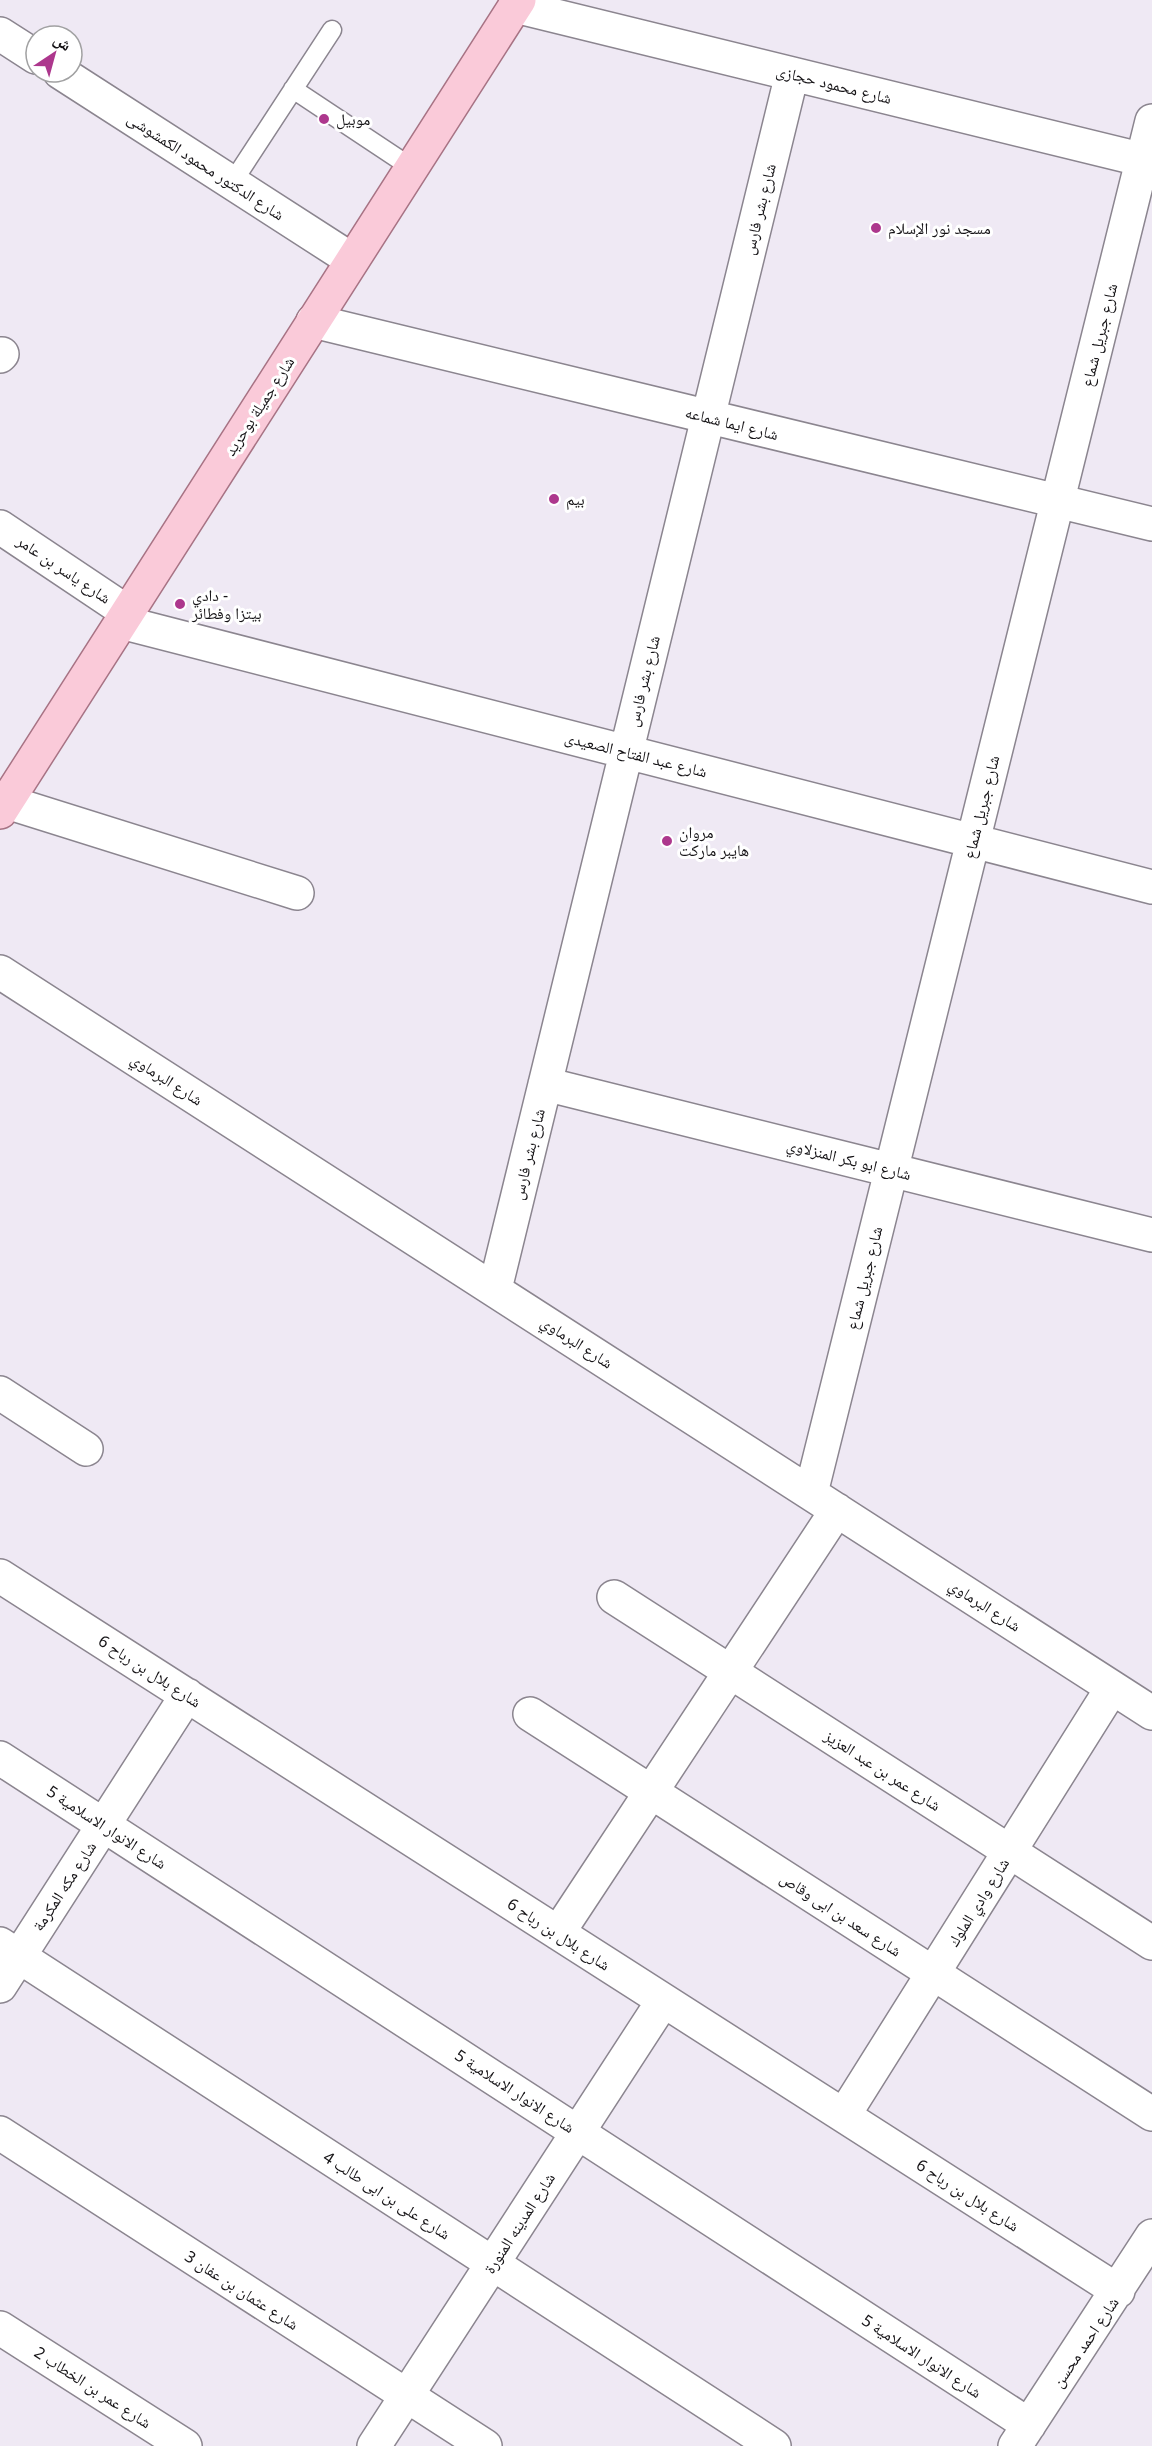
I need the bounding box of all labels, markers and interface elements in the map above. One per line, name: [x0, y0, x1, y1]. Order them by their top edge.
north arrow: [24, 24, 84, 84]
text: ش: [49, 28, 76, 56]
street label: شارع محمود حجازى: [774, 59, 894, 109]
street label: شارع الدكتور محمود الكمشوشى: [123, 107, 289, 225]
place label: موبيل: [336, 108, 370, 130]
marker: موبيل: [317, 112, 331, 126]
street label: شارع بشر فارس: [737, 161, 781, 257]
place label: مسجد نور الإسلام: [888, 217, 991, 239]
marker: مسجد نور الإسلام: [869, 221, 883, 235]
street label: شارع جبريل شماع: [1076, 281, 1122, 389]
street label: شارع جميلة بوحريد: [219, 352, 299, 460]
street label: شارع ايما شماعه: [683, 401, 781, 445]
place label: بيم: [566, 488, 585, 510]
marker: بيم: [547, 492, 561, 506]
street label: شارع ياسر بن عامر: [12, 529, 115, 609]
place label: دادي - بيتزا وفطائر: [191, 584, 262, 624]
marker: دادي - بيتزا وفطائر: [173, 597, 187, 611]
street label: شارع بشر فارس: [621, 633, 665, 729]
street label: شارع عبد الفتاح الصعيدى: [562, 726, 710, 782]
street label: شارع جبريل شماع: [958, 753, 1004, 861]
place label: مروان هايبر ماركت: [679, 821, 749, 861]
marker: مروان هايبر ماركت: [660, 834, 674, 848]
street label: شارع البرماوي: [126, 1048, 207, 1112]
street label: شارع بشر فارس: [506, 1106, 550, 1202]
street label: شارع ابو بكر المنزلاوي: [784, 1133, 913, 1187]
street label: شارع جبريل شماع: [841, 1224, 887, 1332]
street label: شارع البرماوي: [536, 1311, 617, 1375]
street label: شارع البرماوي: [944, 1574, 1025, 1638]
street label: شارع بلال بن رباح 6: [94, 1630, 206, 1712]
street label: شارع عمر بن عبد العزيز: [820, 1724, 945, 1816]
street label: شارع الانوار الاسلامية 5: [43, 1780, 171, 1874]
street label: شارع مكه المكرمة: [27, 1837, 101, 1935]
street label: شارع وادي الملوك: [942, 1853, 1016, 1952]
street label: شارع سعد بن ابى وقاص: [776, 1867, 906, 1961]
street label: شارع بلال بن رباح 6: [503, 1893, 615, 1975]
street label: شارع الانوار الاسلامية 5: [451, 2044, 579, 2138]
street label: شارع على بن ابى طالب 4: [319, 2146, 455, 2244]
street label: شارع بلال بن رباح 6: [912, 2154, 1024, 2236]
street label: شارع المدينه المنورة: [478, 2168, 560, 2278]
street label: شارع عثمان بن عفان 3: [181, 2245, 303, 2335]
street label: شارع احمد محسن: [1047, 2292, 1123, 2392]
street label: شارع الانوار الاسلامية 5: [858, 2309, 986, 2403]
street label: شارع عمر بن الخطاب 2: [30, 2341, 156, 2433]

